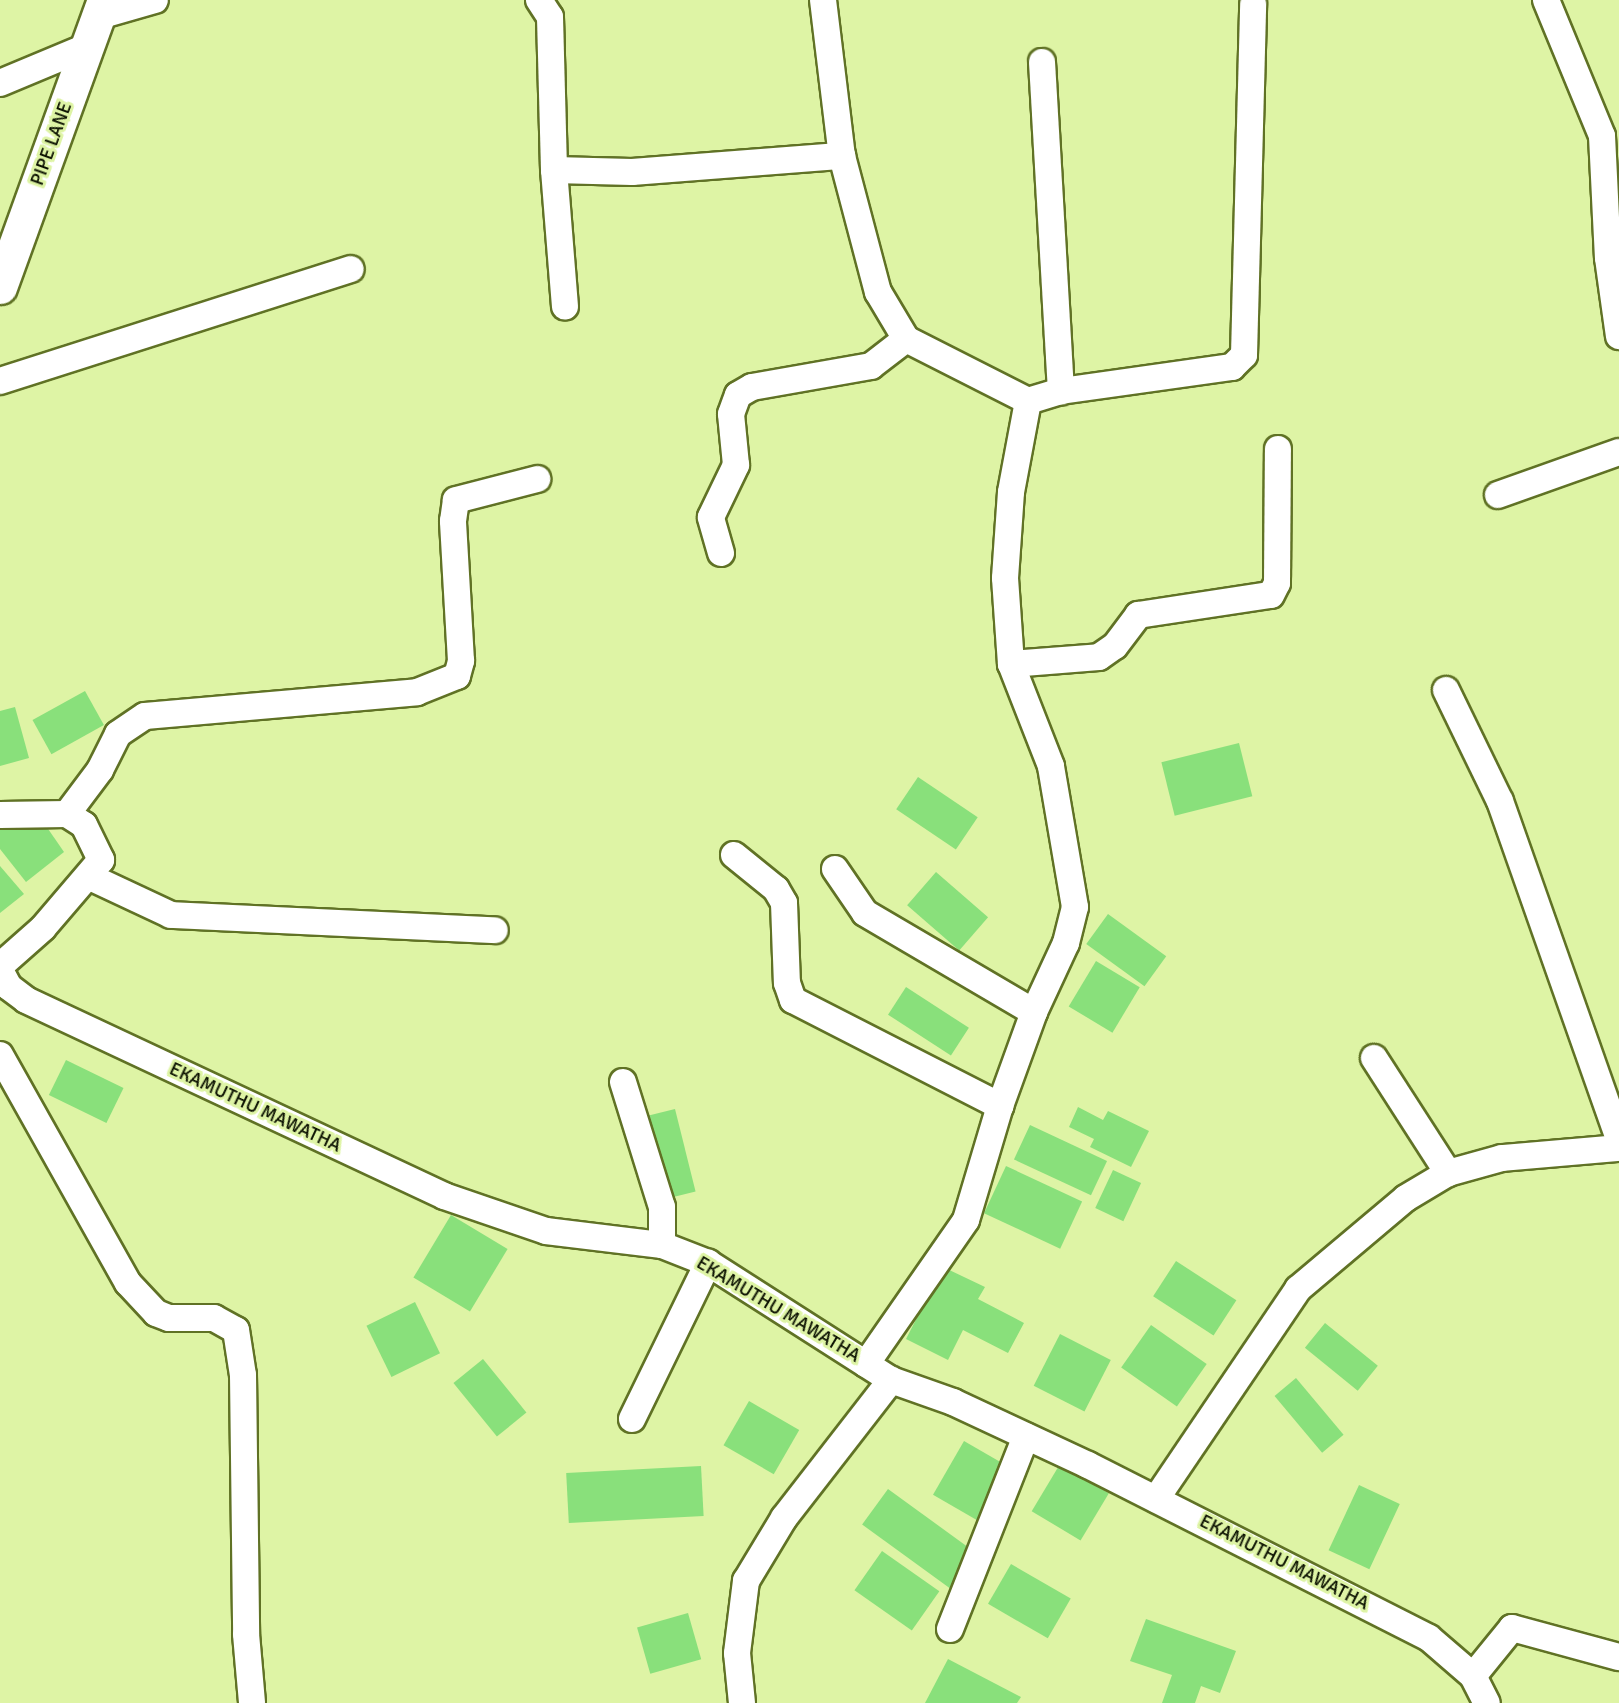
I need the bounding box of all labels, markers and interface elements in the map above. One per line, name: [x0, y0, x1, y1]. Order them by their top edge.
street label: PIPE LANE: [26, 99, 78, 189]
street label: EKAMUTHU MAWATHA: [165, 1058, 345, 1158]
street label: EKAMUTHU MAWATHA: [692, 1252, 864, 1368]
street label: EKAMUTHU MAWATHA: [1195, 1510, 1373, 1616]

